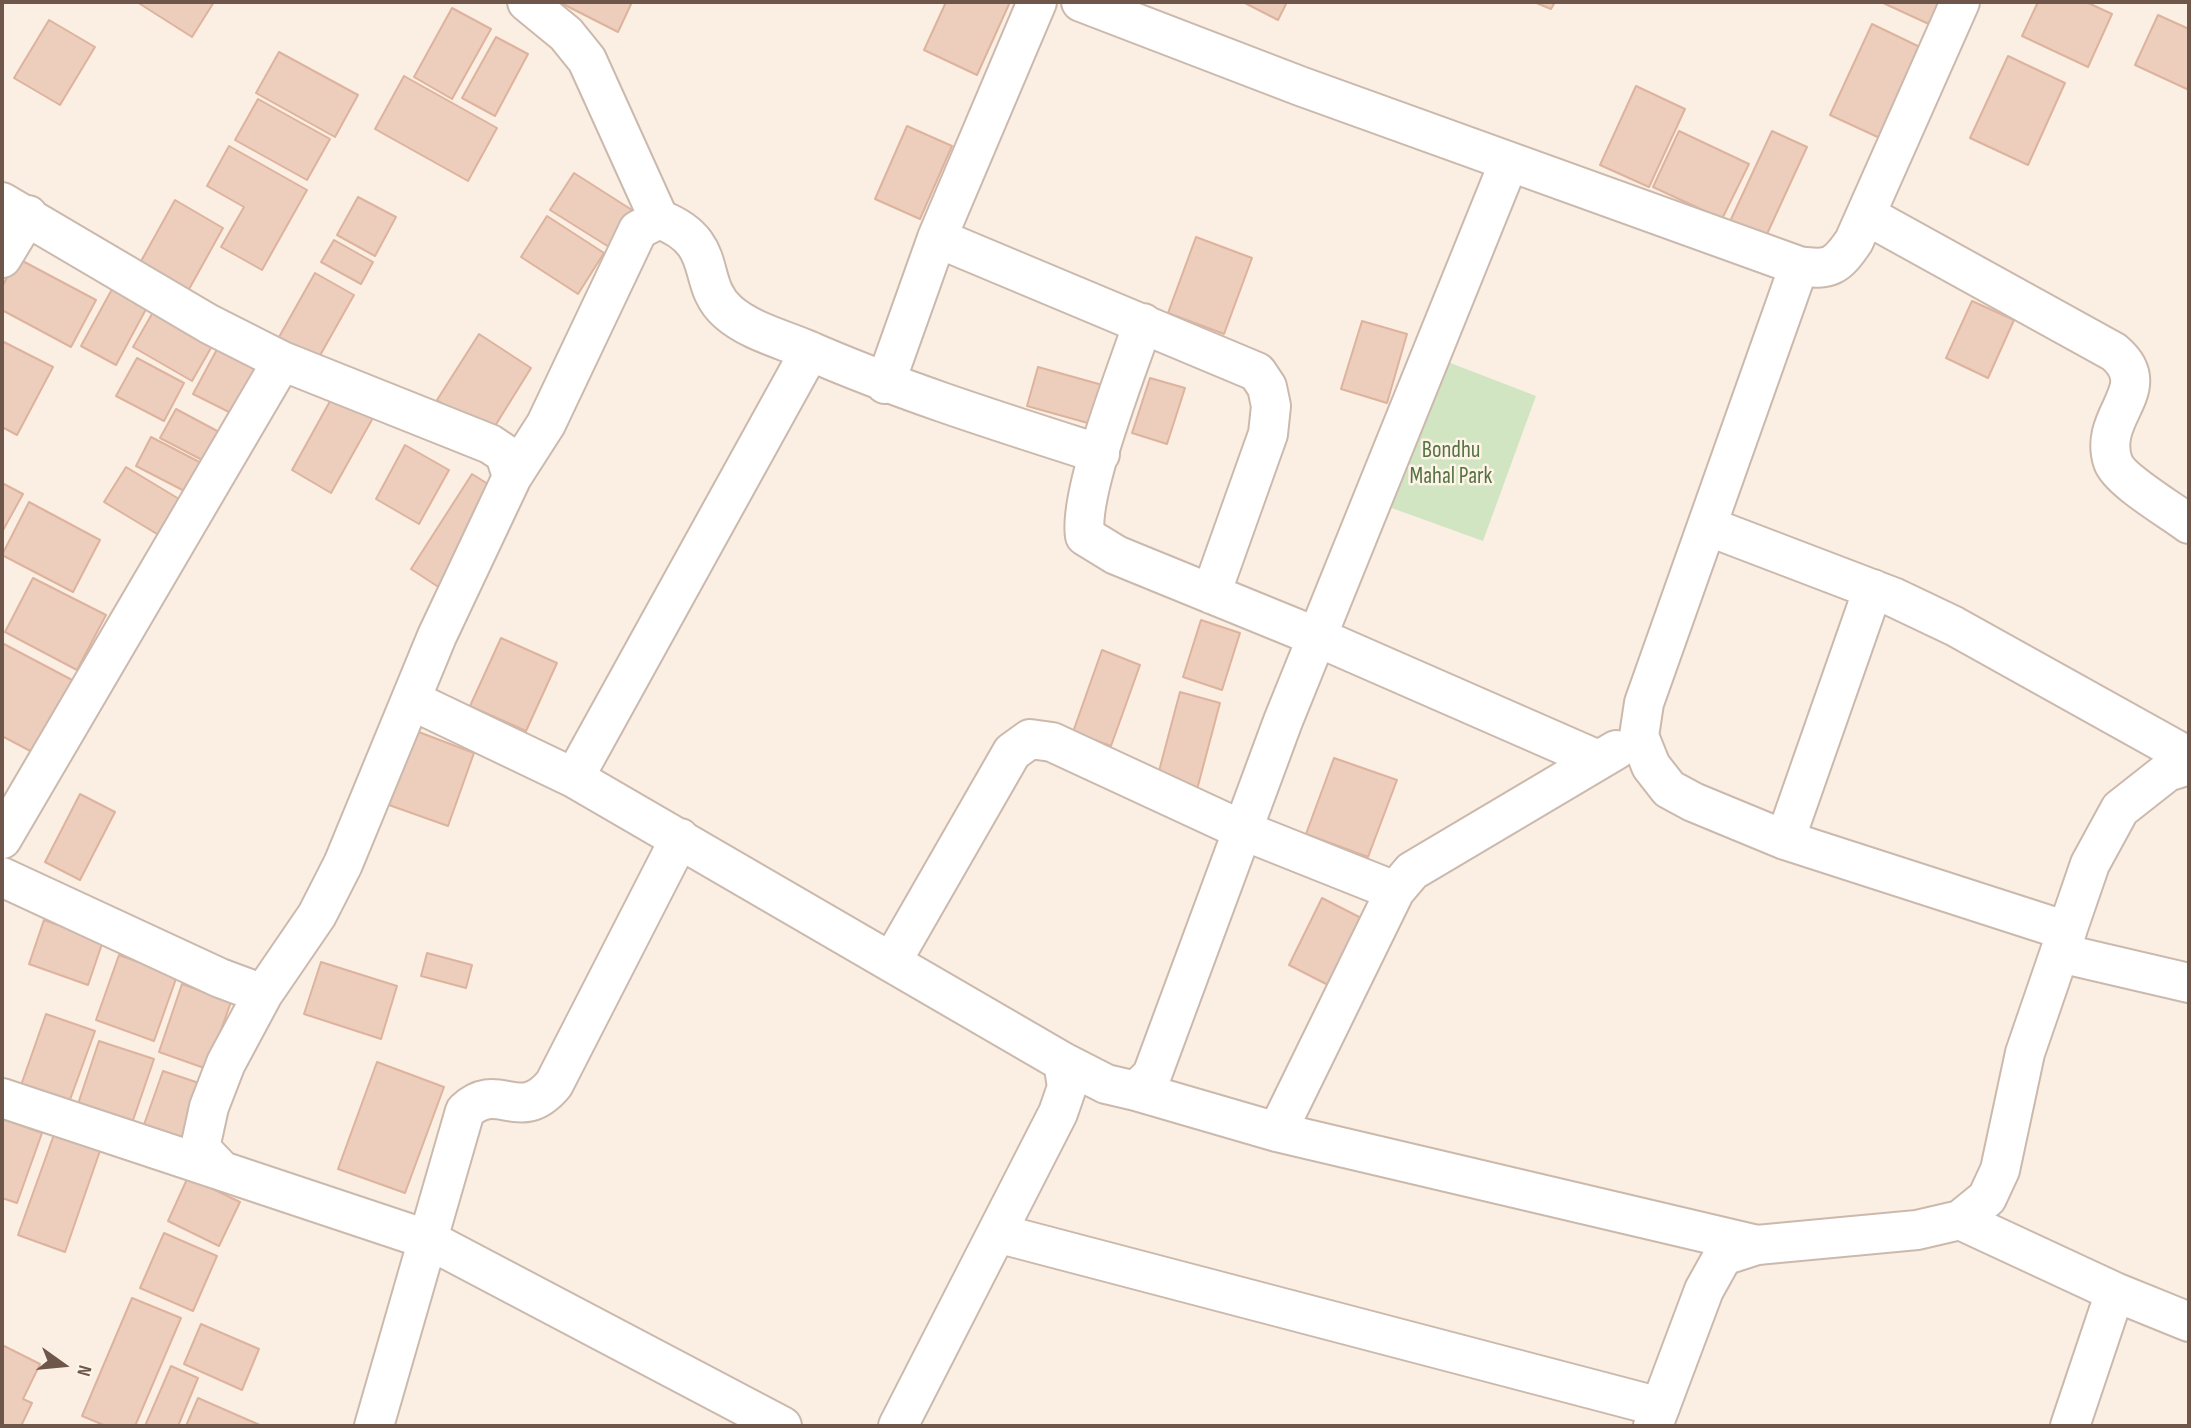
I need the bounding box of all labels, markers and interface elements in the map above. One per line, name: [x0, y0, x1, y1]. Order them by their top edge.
park label: Bondhu Mahal Park: [1410, 437, 1492, 491]
north arrow: [28, 1330, 98, 1400]
text: N: [71, 1363, 96, 1378]

